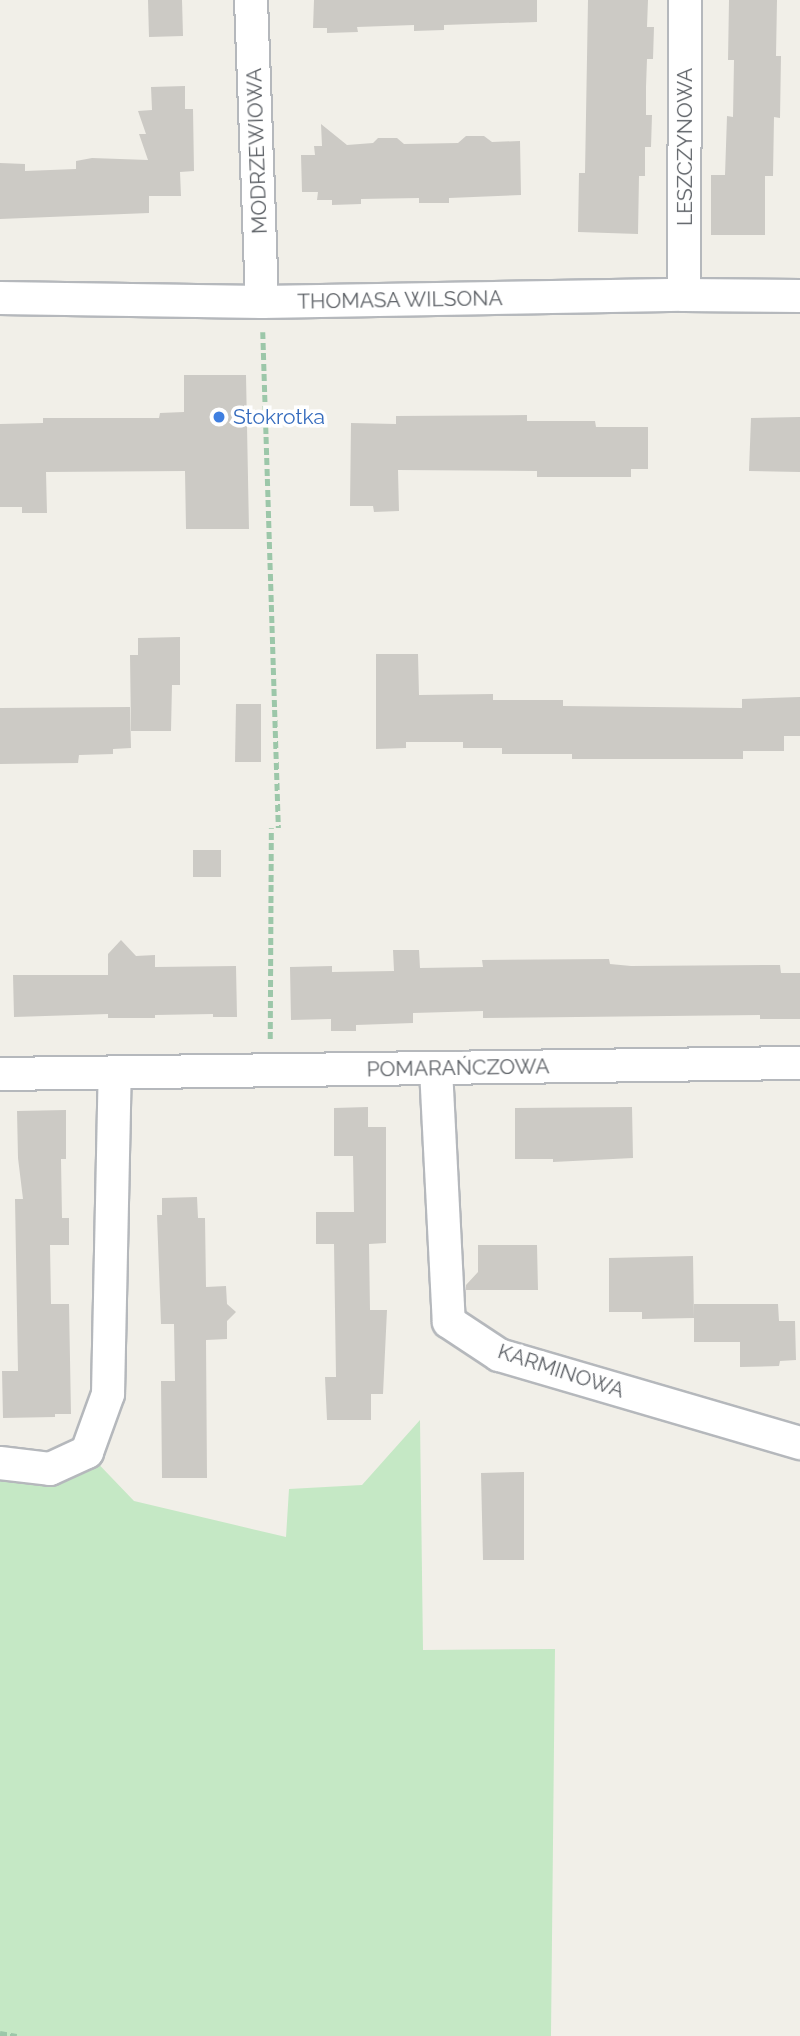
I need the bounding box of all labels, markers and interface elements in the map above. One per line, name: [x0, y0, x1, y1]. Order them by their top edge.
street label: MODRZEWIOWA: [242, 68, 272, 234]
street label: LESZCZYNOWA: [672, 68, 698, 226]
street label: THOMASA WILSONA: [296, 286, 504, 314]
place label: Stokrotka: [233, 404, 325, 430]
marker: Stokrotka: [211, 409, 227, 425]
street label: POMARAŃCZOWA: [366, 1054, 550, 1082]
street label: KARMINOWA: [495, 1339, 627, 1403]

